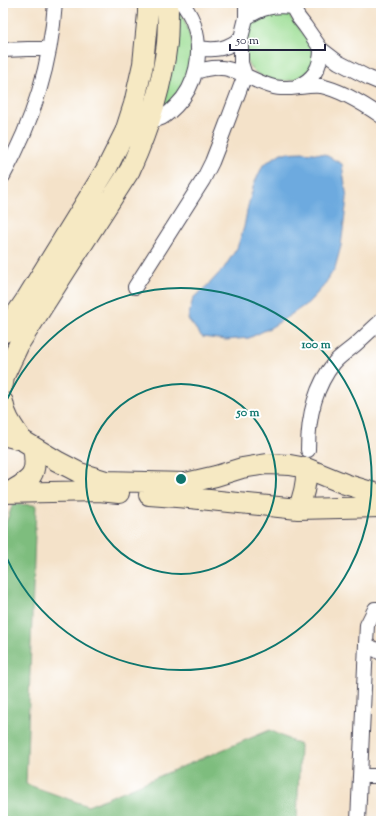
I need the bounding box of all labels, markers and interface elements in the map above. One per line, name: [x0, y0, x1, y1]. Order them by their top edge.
scale bar: [230, 26, 325, 52]
text: 50 m: [235, 32, 259, 50]
text: 100 m: [300, 336, 331, 354]
text: 50 m: [236, 404, 260, 422]
centre of rings: [174, 472, 188, 486]

